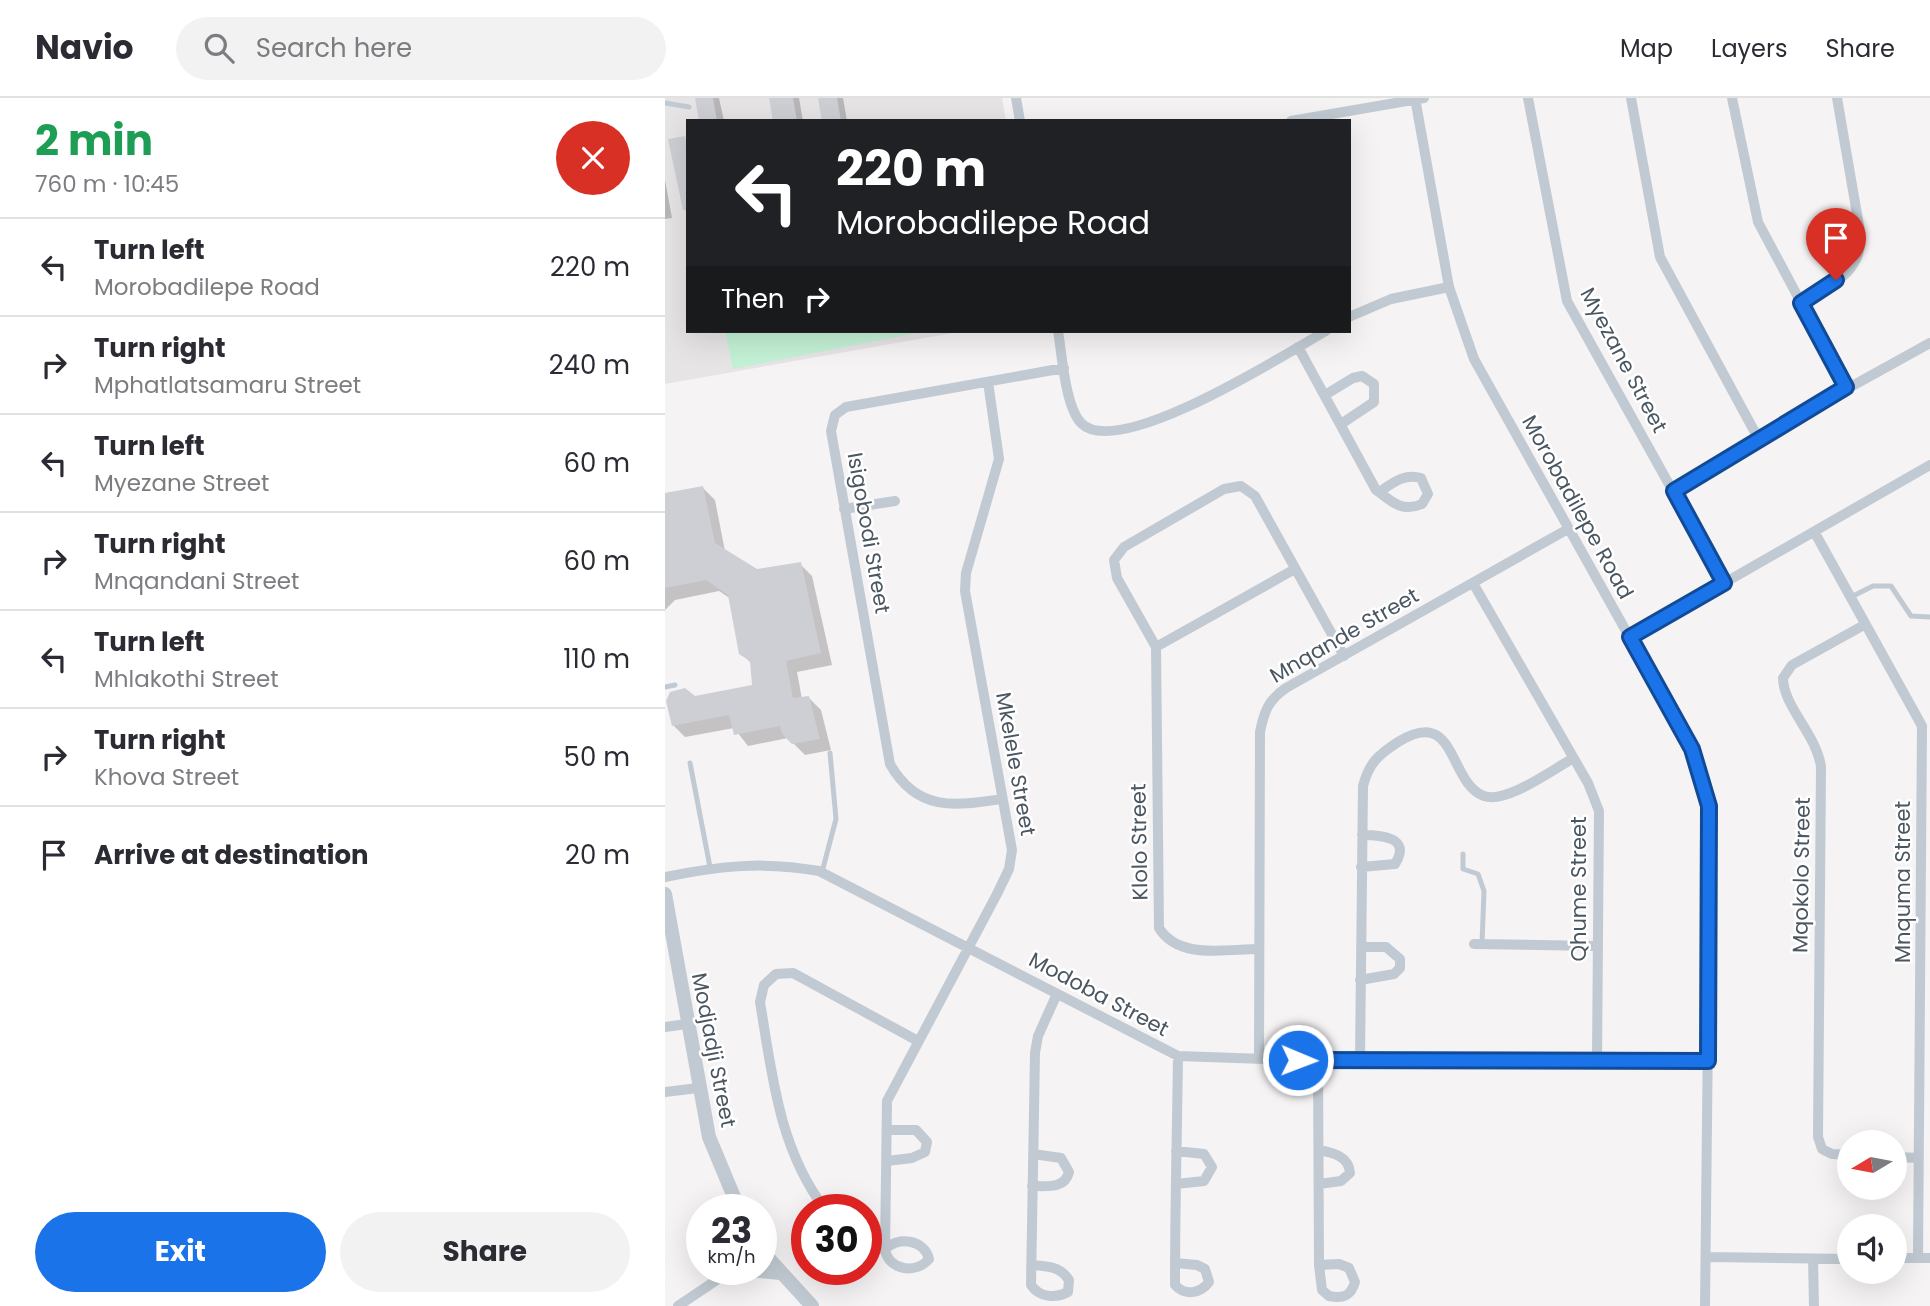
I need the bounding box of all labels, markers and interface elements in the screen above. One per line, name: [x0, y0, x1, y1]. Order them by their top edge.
search box: [176, 17, 666, 80]
text: Navio: [35, 24, 134, 71]
icon: search: [200, 29, 238, 67]
text: Search here: [256, 30, 412, 66]
text: Map: [1620, 32, 1673, 65]
text: Layers: [1711, 32, 1787, 65]
text: Share: [1825, 32, 1895, 65]
text: 2 min: [35, 111, 153, 170]
button: close: [556, 121, 630, 195]
text: 220 m: [836, 135, 986, 203]
icon: left: [721, 147, 812, 238]
text: 760 m · 10:45: [35, 168, 179, 200]
text: Morobadilepe Road: [836, 200, 1150, 245]
pin: [1806, 208, 1866, 280]
icon: arrive: [1817, 219, 1855, 257]
text: Turn left: [94, 232, 205, 268]
icon: left: [35, 248, 73, 286]
text: 220 m: [550, 249, 630, 285]
text: Morobadilepe Road: [94, 271, 320, 303]
icon: right: [798, 280, 836, 318]
text: Then: [721, 281, 784, 317]
street label: Myezane Street: [1574, 282, 1674, 438]
text: Turn right: [94, 330, 226, 366]
icon: right: [35, 346, 73, 384]
text: 240 m: [549, 347, 630, 383]
text: Mphatlatsamaru Street: [94, 369, 361, 401]
street label: Morobadilepe Road: [1515, 410, 1641, 604]
text: Turn left: [94, 428, 205, 464]
icon: left: [35, 444, 73, 482]
text: 60 m: [563, 445, 630, 481]
street label: Isigobodi Street: [841, 450, 897, 616]
text: Myezane Street: [94, 467, 270, 499]
text: Turn right: [94, 526, 226, 562]
icon: right: [35, 542, 73, 580]
text: 60 m: [563, 543, 630, 579]
text: Mnqandani Street: [94, 565, 299, 597]
street label: Mnqande Street: [1264, 581, 1424, 689]
text: Turn left: [94, 624, 205, 660]
icon: left: [35, 640, 73, 678]
text: 110 m: [563, 641, 630, 677]
text: Mhlakothi Street: [94, 663, 279, 695]
street label: Mkelele Street: [989, 690, 1043, 838]
text: Turn right: [94, 722, 226, 758]
icon: right: [35, 738, 73, 776]
text: 50 m: [564, 739, 630, 775]
text: Khova Street: [94, 761, 239, 793]
street label: Klolo Street: [1123, 783, 1155, 901]
street label: Mqokolo Street: [1785, 797, 1817, 953]
street label: Mnquma Street: [1888, 801, 1917, 963]
street label: Qhume Street: [1564, 816, 1593, 962]
icon: arrive: [35, 836, 73, 874]
text: Arrive at destination: [94, 837, 369, 873]
text: 20 m: [565, 837, 630, 873]
street label: Modoba Street: [1024, 945, 1174, 1043]
street label: Modjadji Street: [685, 970, 743, 1130]
position arrow: [1261, 1023, 1335, 1097]
north arrow: [1837, 1130, 1907, 1200]
map controls: [1837, 1130, 1907, 1284]
speed limit sign: 30: [791, 1194, 882, 1285]
text: 23: [711, 1206, 752, 1255]
button: Exit: [35, 1212, 326, 1292]
button: Share: [340, 1212, 630, 1292]
button: sound: [1837, 1214, 1907, 1284]
text: km/h: [708, 1244, 755, 1269]

